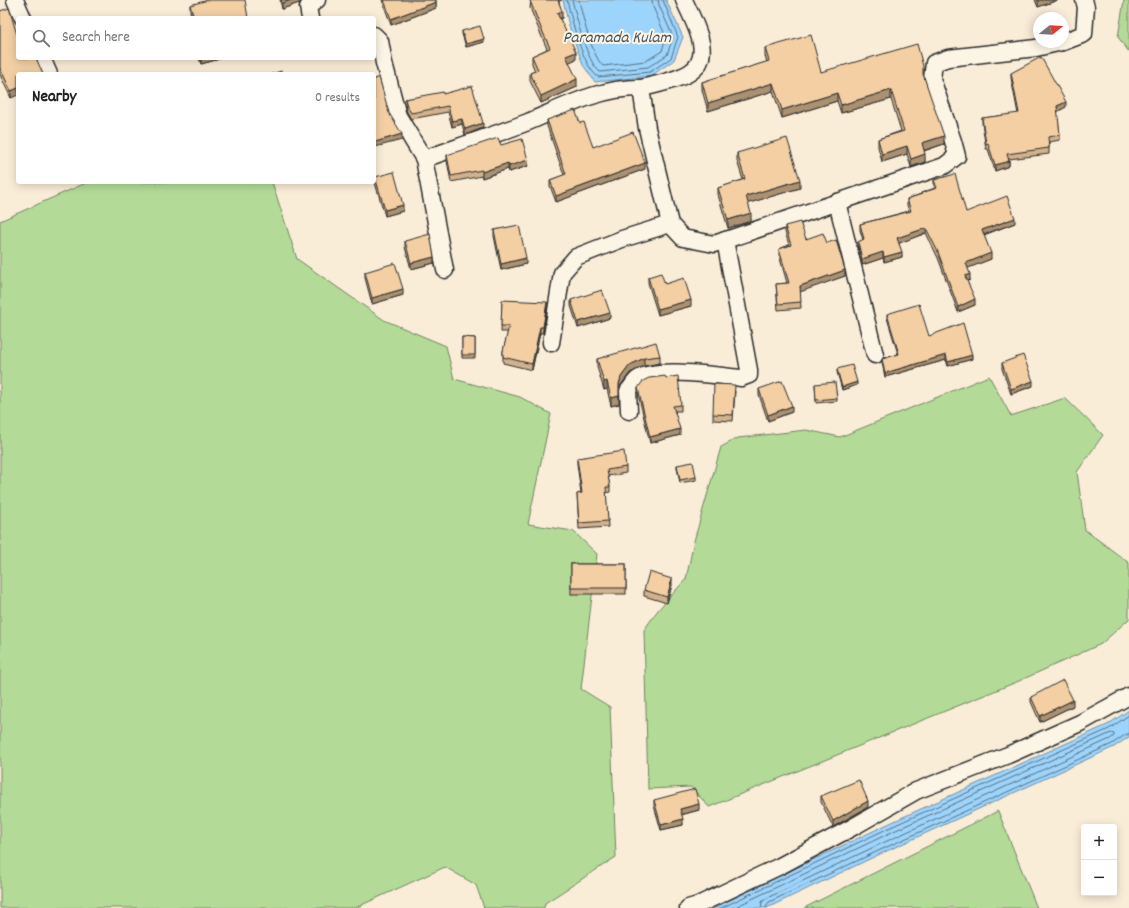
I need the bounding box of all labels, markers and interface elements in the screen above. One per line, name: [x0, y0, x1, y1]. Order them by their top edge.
north arrow: [1033, 12, 1069, 48]
search box: [16, 16, 376, 60]
icon: search: [30, 27, 52, 49]
text: Search here: [62, 27, 130, 49]
water label: Paramada Kulam: [563, 27, 671, 51]
text: Nearby: [32, 86, 76, 110]
text: 0 results: [315, 89, 360, 108]
map controls: [1081, 824, 1117, 896]
button: +: [1081, 824, 1117, 860]
button: −: [1081, 860, 1117, 896]

